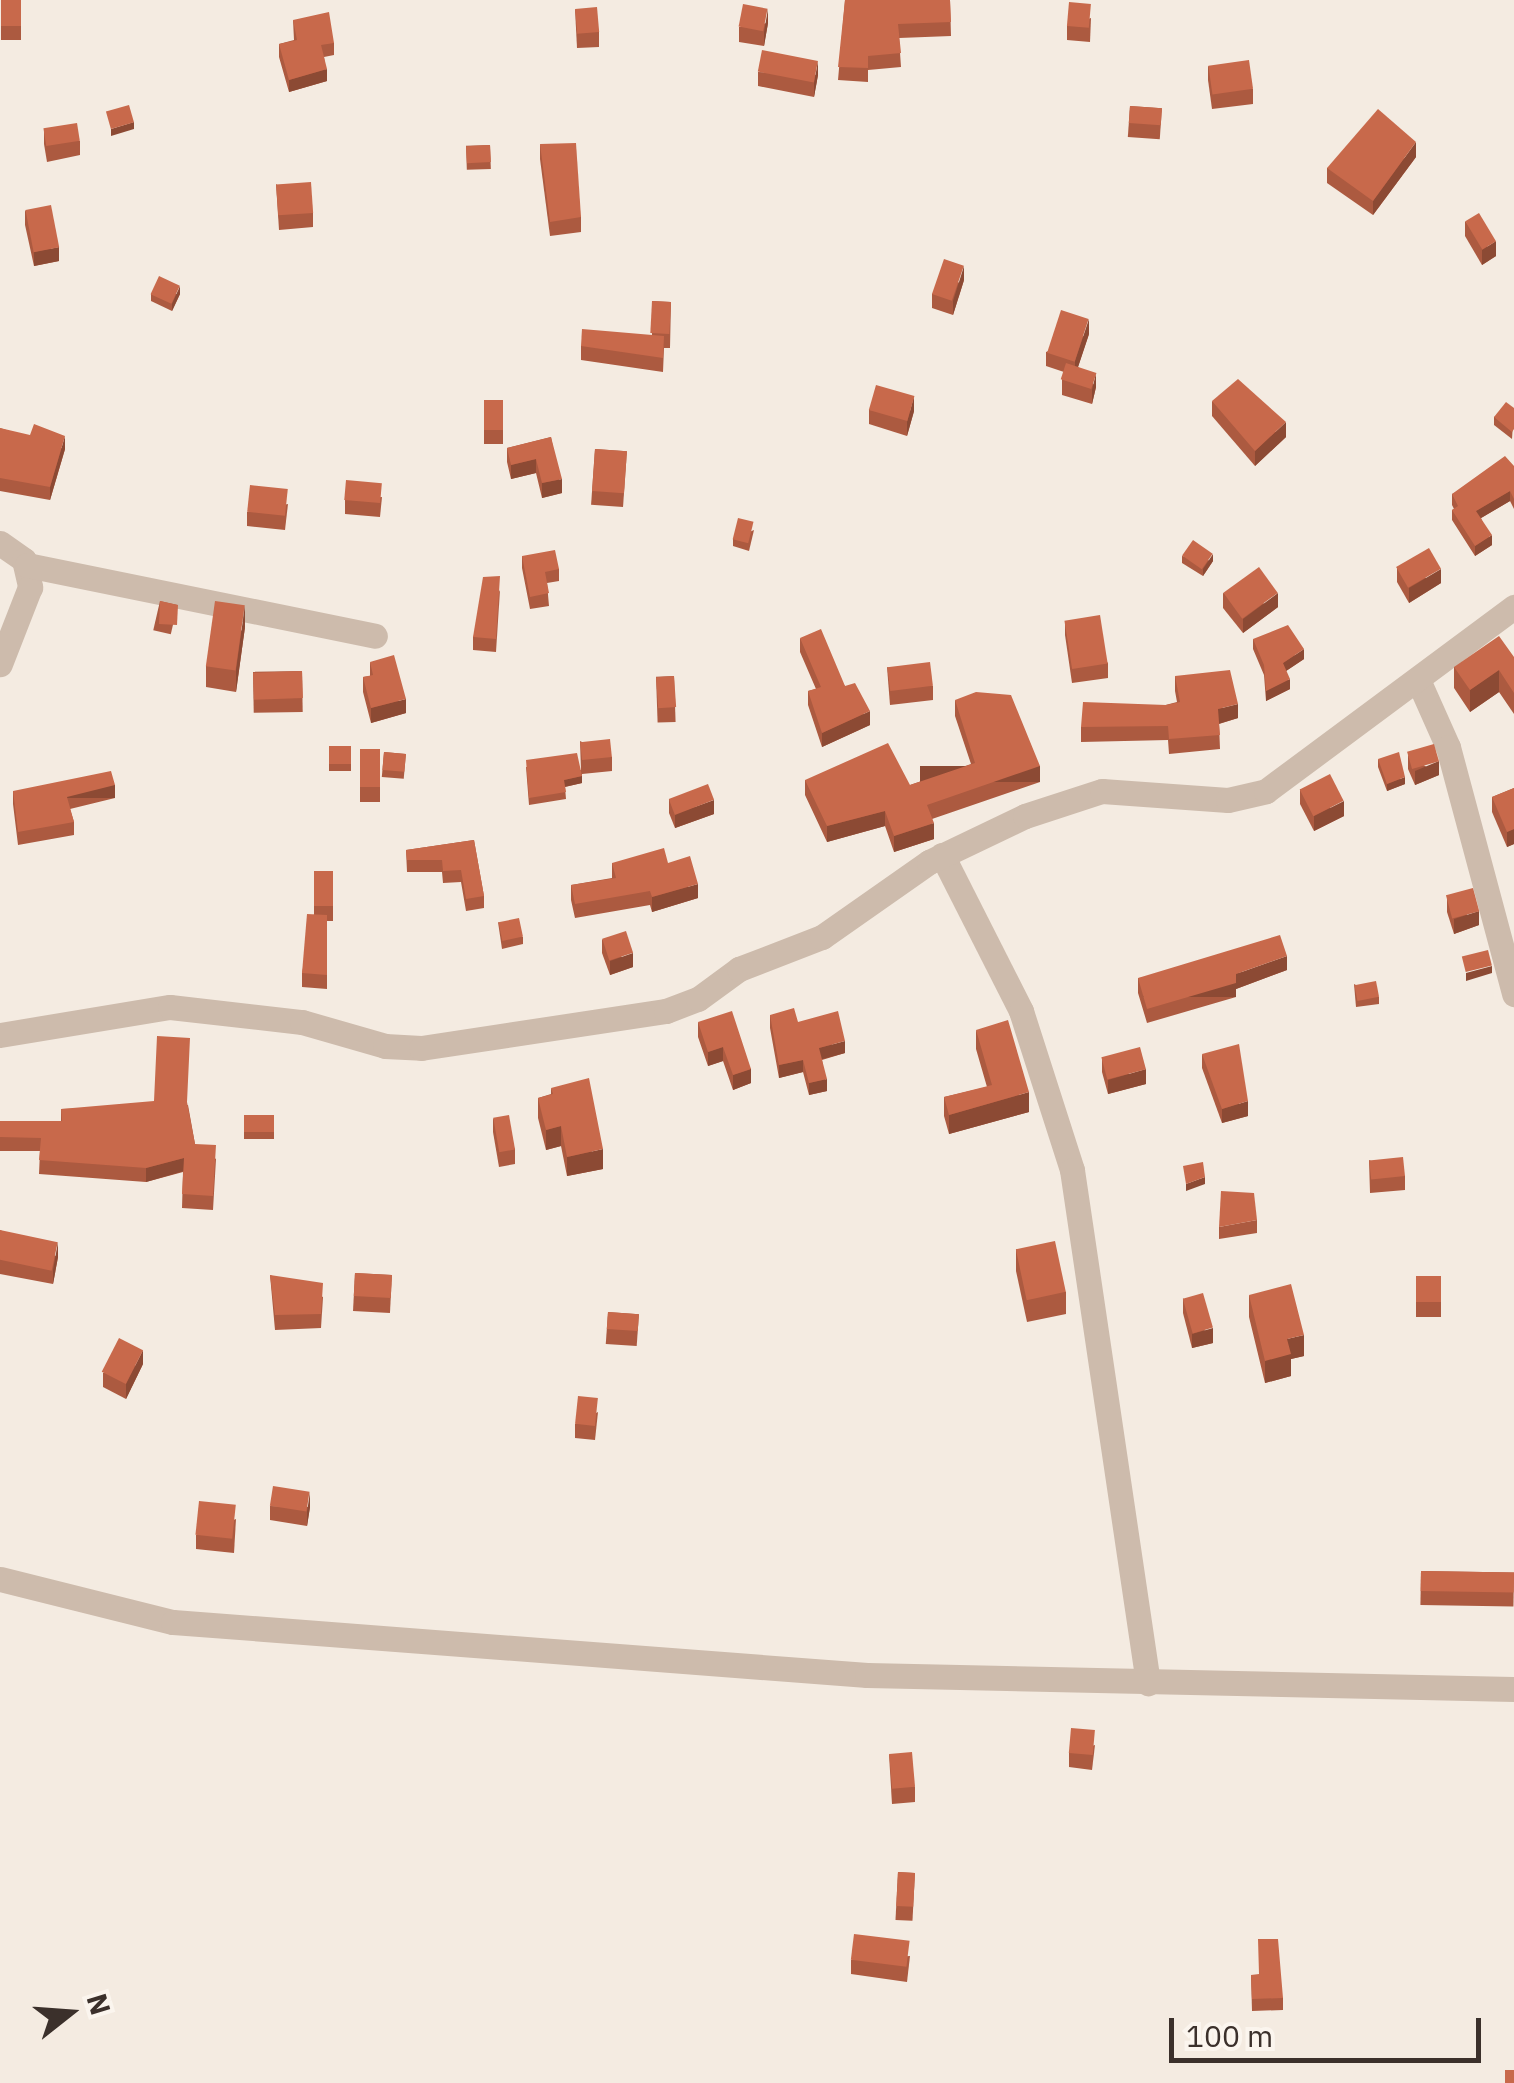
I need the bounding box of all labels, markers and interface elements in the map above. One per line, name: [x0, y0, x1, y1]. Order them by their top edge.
north arrow: [20, 1963, 120, 2063]
text: N: [79, 1989, 120, 2019]
scale bar: [1174, 1998, 1486, 2060]
text: 100 m: [1186, 2016, 1273, 2055]

